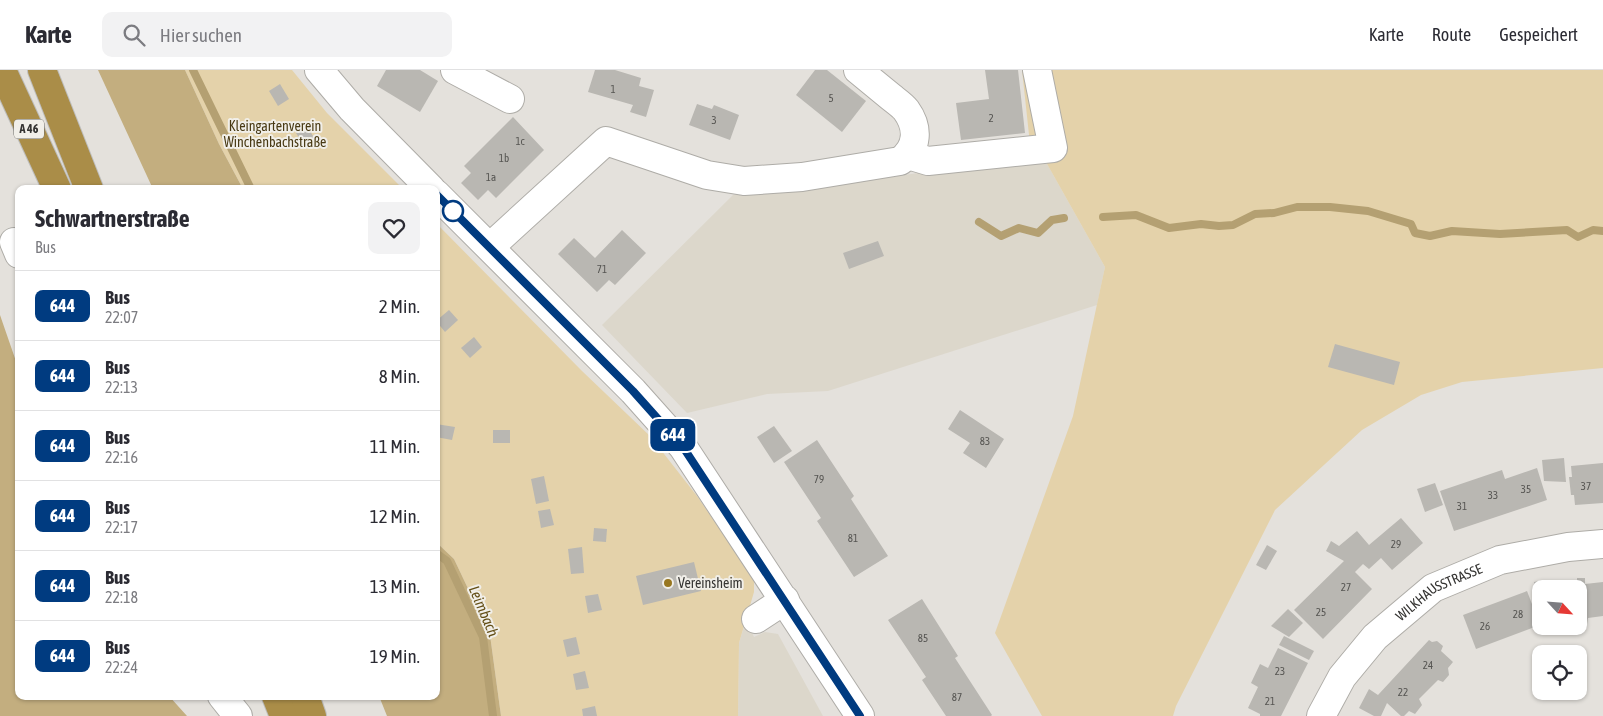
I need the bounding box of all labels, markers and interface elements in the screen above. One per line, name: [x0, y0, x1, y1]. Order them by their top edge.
search box: [102, 12, 452, 57]
text: Karte: [25, 21, 72, 48]
icon: search: [120, 21, 148, 49]
text: Hier suchen: [160, 24, 242, 46]
text: Karte: [1369, 24, 1404, 45]
text: Route: [1432, 24, 1471, 45]
text: Gespeichert: [1499, 24, 1578, 45]
house number: 1: [610, 83, 616, 95]
house number: 5: [828, 92, 834, 104]
house number: 2: [988, 112, 994, 124]
house number: 3: [711, 114, 717, 126]
park label: Kleingartenverein Winchenbachstraße: [224, 118, 326, 150]
road number: A 46: [14, 120, 44, 138]
house number: 1c: [515, 135, 526, 147]
house number: 1b: [499, 152, 509, 164]
house number: 1a: [486, 171, 496, 183]
unlabelled marker: [442, 200, 464, 222]
button: heart: [368, 202, 420, 254]
text: Schwartnerstraße: [35, 205, 190, 232]
text: Bus: [35, 238, 56, 256]
house number: 71: [597, 263, 607, 275]
text: Bus: [105, 286, 130, 308]
text: 644: [50, 295, 75, 316]
text: 2 Min.: [379, 295, 420, 317]
text: 22:07: [105, 308, 138, 326]
text: Bus: [105, 356, 130, 378]
text: 644: [50, 365, 75, 386]
text: 8 Min.: [379, 365, 420, 387]
text: 22:13: [105, 378, 138, 396]
line badge: 644: [644, 419, 702, 451]
text: 644: [660, 424, 686, 445]
text: Bus: [105, 426, 130, 448]
text: 644: [50, 435, 75, 456]
text: 11 Min.: [370, 435, 420, 457]
house number: 83: [980, 435, 990, 447]
text: 22:16: [105, 448, 138, 466]
house number: 79: [814, 473, 824, 485]
house number: 37: [1581, 480, 1591, 492]
house number: 35: [1521, 483, 1531, 495]
house number: 33: [1488, 489, 1498, 501]
text: Bus: [105, 496, 130, 518]
house number: 31: [1457, 500, 1467, 512]
text: 644: [50, 505, 75, 526]
text: 12 Min.: [370, 505, 420, 527]
text: 22:17: [105, 518, 138, 536]
house number: 81: [848, 532, 858, 544]
house number: 29: [1391, 538, 1401, 550]
street label: WILKHAUSSTRASSE: [1392, 560, 1484, 624]
text: Bus: [105, 566, 130, 588]
text: 644: [50, 575, 75, 596]
text: 13 Min.: [370, 575, 420, 597]
place label: Vereinsheim: [678, 575, 743, 591]
marker: Vereinsheim: [662, 577, 674, 589]
north arrow: [1532, 580, 1588, 635]
map controls: [1532, 580, 1587, 700]
house number: 27: [1341, 581, 1351, 593]
water label: Leimbach: [466, 583, 502, 639]
text: 22:18: [105, 588, 138, 606]
house number: 25: [1316, 606, 1326, 618]
house number: 28: [1513, 608, 1523, 620]
house number: 26: [1480, 620, 1490, 632]
house number: 85: [918, 632, 928, 644]
text: Bus: [105, 636, 130, 658]
text: 644: [50, 645, 75, 666]
text: 19 Min.: [370, 645, 420, 667]
button: locate: [1532, 645, 1587, 700]
text: 22:24: [105, 658, 138, 676]
house number: 24: [1423, 659, 1433, 671]
house number: 23: [1275, 665, 1285, 677]
house number: 22: [1398, 686, 1408, 698]
house number: 87: [952, 691, 962, 703]
house number: 21: [1265, 695, 1275, 707]

